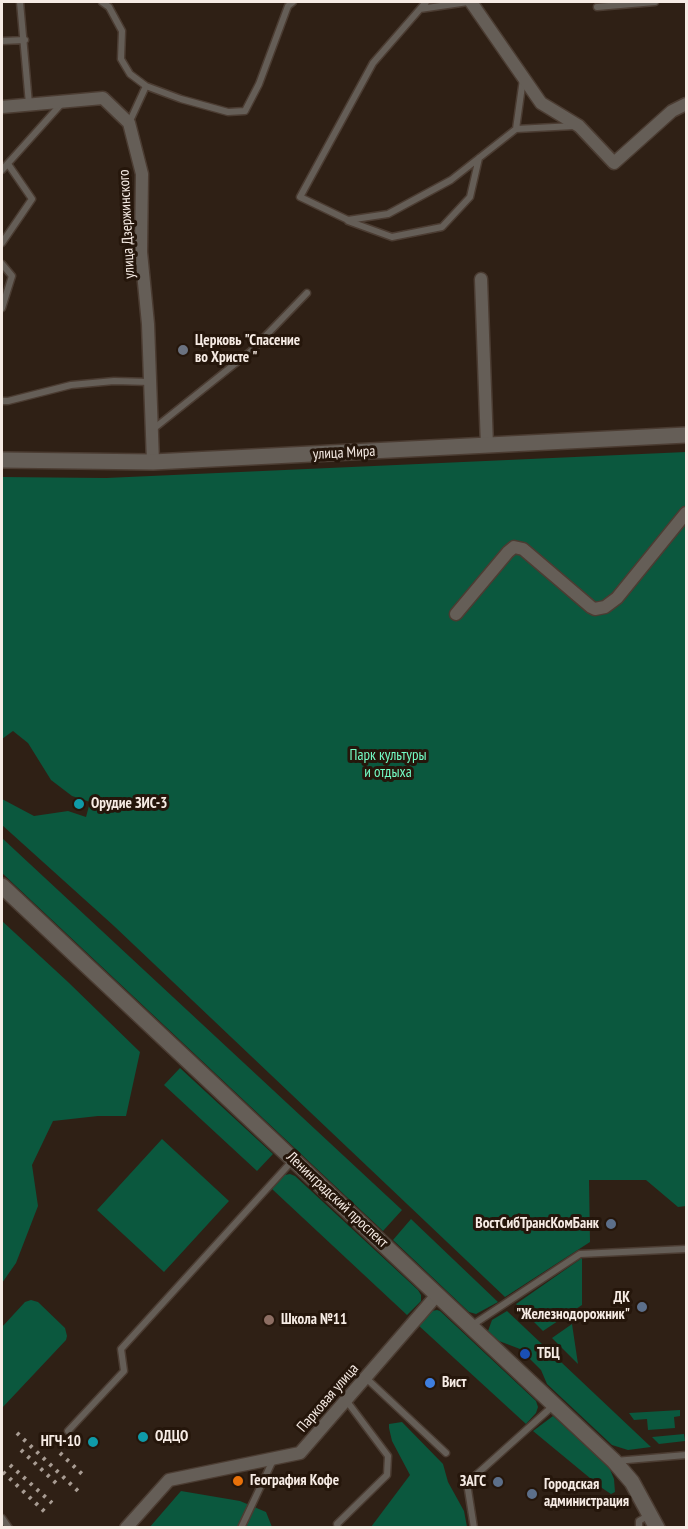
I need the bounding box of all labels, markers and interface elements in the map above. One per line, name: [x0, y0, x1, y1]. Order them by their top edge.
street label: улица Дзержинского: [115, 169, 139, 279]
place label: Церковь "Спасение во Христе ": [195, 332, 300, 367]
marker: Церковь "Спасение во Христе ": [176, 343, 190, 357]
street label: улица Мира: [312, 442, 376, 464]
park label: Парк культуры и отдыха: [349, 747, 427, 782]
place label: Орудие ЗИС-3: [91, 795, 167, 813]
marker: Орудие ЗИС-3: [72, 797, 86, 811]
street label: Ленинградский проспект: [282, 1148, 392, 1252]
place label: ВостСибТрансКомБанк: [475, 1215, 599, 1233]
marker: ВостСибТрансКомБанк: [604, 1217, 618, 1231]
place label: ДК "Железнодорожник": [516, 1289, 630, 1324]
marker: ДК "Железнодорожник": [635, 1300, 649, 1314]
place label: Школа №11: [281, 1311, 347, 1329]
marker: Школа №11: [262, 1313, 276, 1327]
place label: ТБЦ: [537, 1345, 560, 1363]
marker: ТБЦ: [518, 1347, 532, 1361]
street label: Парковая улица: [294, 1360, 362, 1436]
place label: Вист: [442, 1374, 467, 1392]
marker: Вист: [423, 1376, 437, 1390]
place label: ОДЦО: [155, 1428, 188, 1446]
marker: ОДЦО: [136, 1430, 150, 1444]
place label: НГЧ-10: [41, 1433, 81, 1451]
marker: НГЧ-10: [86, 1435, 100, 1449]
place label: География Кофе: [250, 1472, 339, 1490]
place label: ЗАГС: [460, 1473, 486, 1491]
marker: География Кофе: [231, 1474, 245, 1488]
marker: ЗАГС: [491, 1475, 505, 1489]
place label: Городская администрация: [544, 1476, 629, 1511]
marker: Городская администрация: [525, 1487, 539, 1501]

